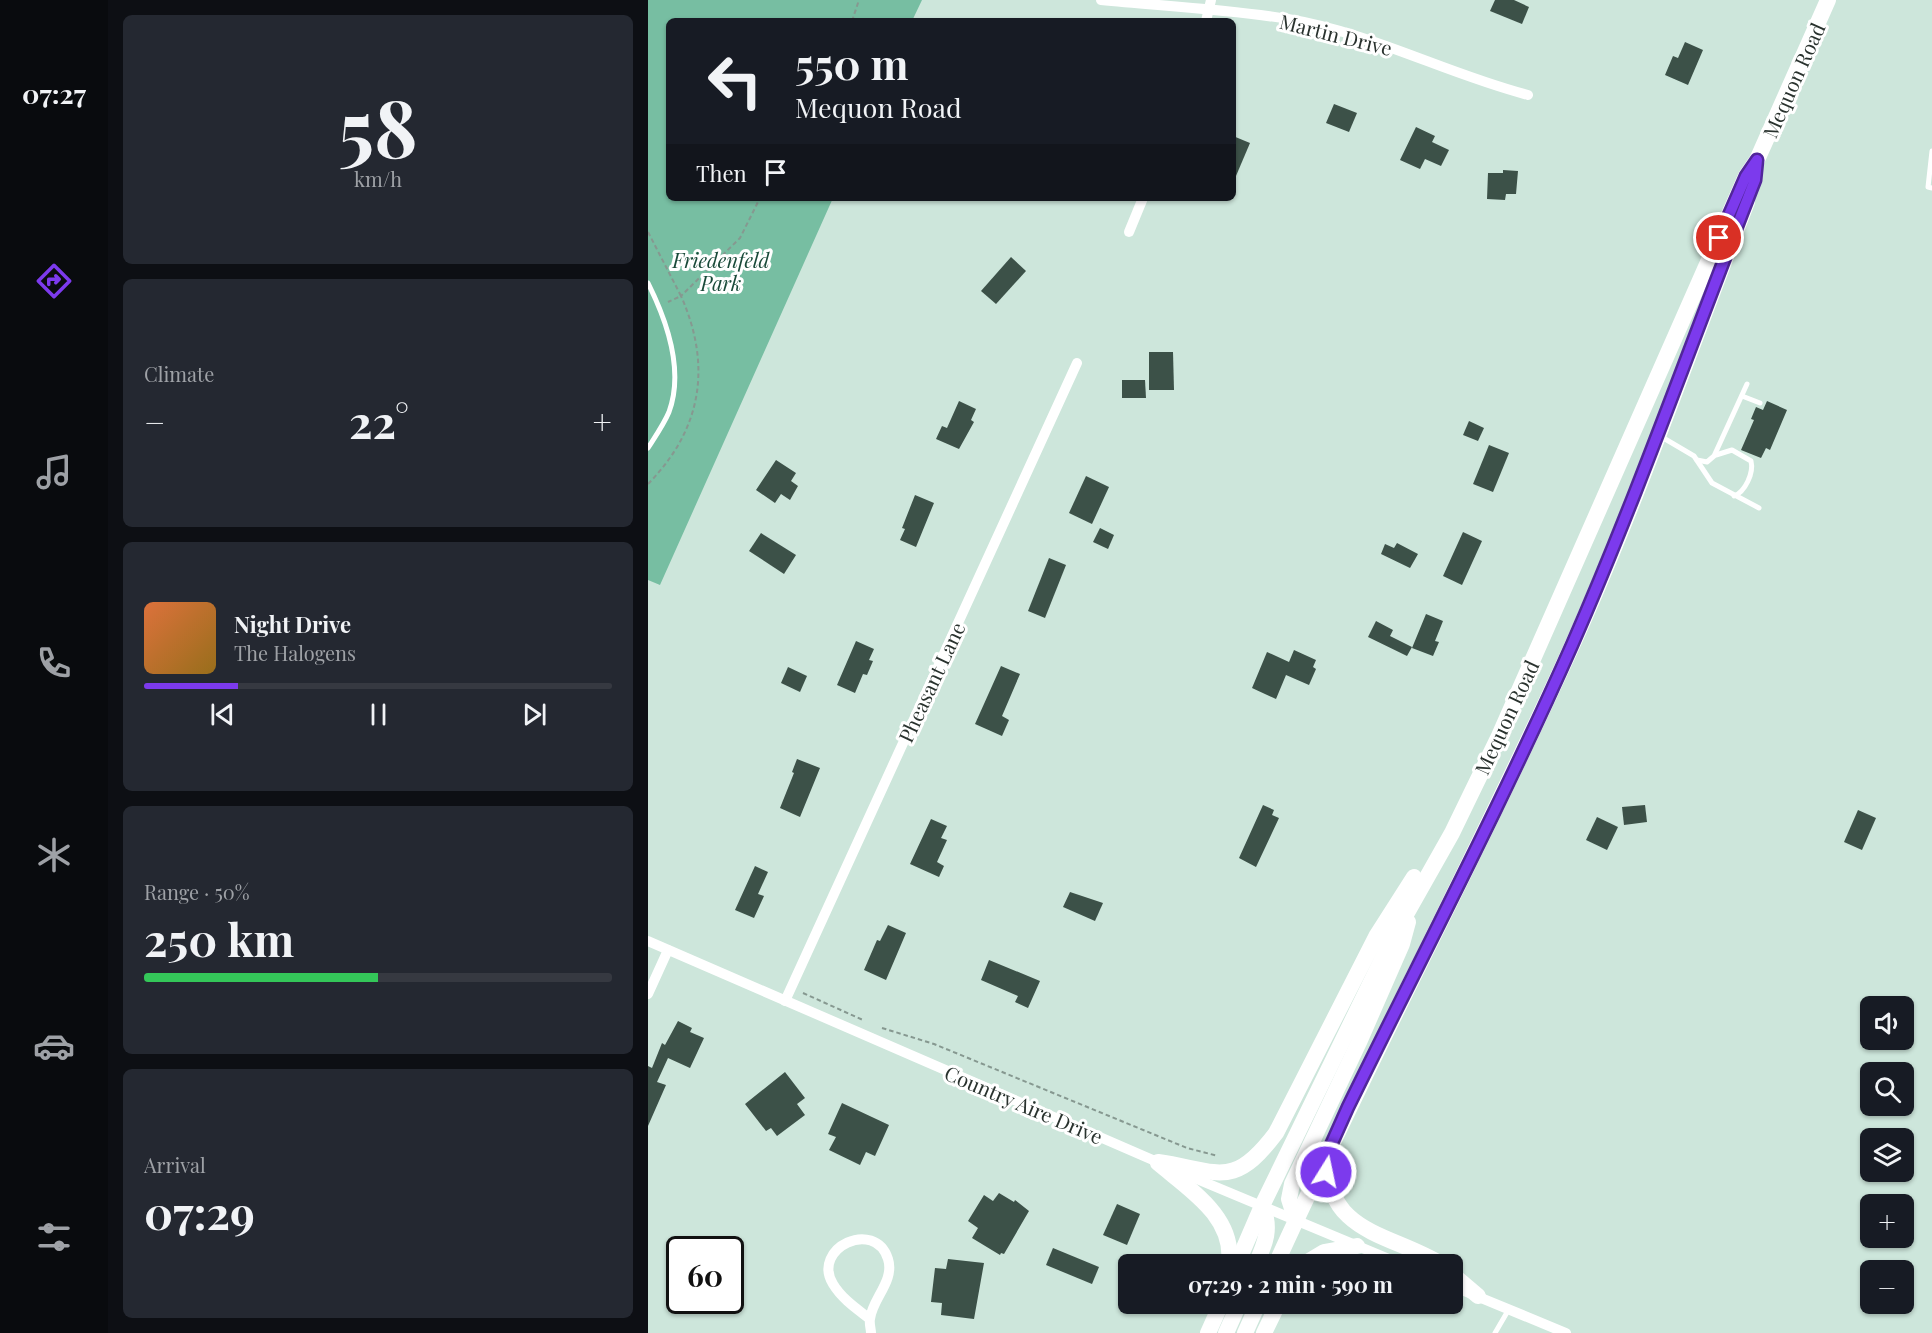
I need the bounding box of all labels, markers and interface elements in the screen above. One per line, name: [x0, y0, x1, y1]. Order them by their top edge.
street label: Martin Drive: [1277, 7, 1395, 61]
street label: Mequon Road: [1756, 18, 1831, 142]
text: 550 m: [795, 35, 908, 91]
icon: left: [696, 42, 774, 120]
text: 58: [338, 74, 418, 178]
text: 07:27: [22, 75, 86, 111]
text: Mequon Road: [795, 89, 962, 125]
icon: arrive: [759, 156, 792, 189]
text: Then: [696, 158, 747, 188]
text: km/h: [354, 165, 402, 192]
pin: [1693, 212, 1744, 263]
icon: arrive: [1702, 221, 1735, 254]
park label: Friedenfeld Park: [672, 246, 771, 296]
icon: directions: [33, 260, 75, 302]
text: Climate: [144, 360, 214, 387]
text: 22°: [349, 390, 409, 450]
text: −: [144, 399, 165, 443]
text: +: [593, 399, 612, 443]
icon: music: [33, 451, 75, 493]
text: Night Drive: [234, 609, 351, 639]
street label: Pheasant Lane: [891, 618, 971, 746]
text: The Halogens: [234, 639, 356, 666]
icon: phone: [33, 642, 75, 684]
street label: Mequon Road: [1468, 655, 1544, 779]
icon: previous: [206, 698, 239, 731]
icon: pause: [362, 698, 395, 731]
icon: next: [518, 698, 551, 731]
icon: climate: [33, 834, 75, 876]
text: Range · 50%: [144, 878, 250, 905]
text: 250 km: [144, 908, 294, 968]
map controls: [1860, 996, 1914, 1314]
button: sound: [1860, 996, 1914, 1050]
icon: car: [33, 1025, 75, 1067]
street label: Country Aire Drive: [941, 1059, 1107, 1149]
button: search: [1860, 1062, 1914, 1116]
button: layers: [1860, 1128, 1914, 1182]
position arrow: [1294, 1140, 1358, 1204]
text: Arrival: [144, 1151, 206, 1178]
text: 07:29: [144, 1181, 255, 1241]
button: +: [1860, 1194, 1914, 1248]
icon: filters: [33, 1216, 75, 1258]
speed limit sign: 60: [666, 1236, 744, 1314]
button: −: [1860, 1260, 1914, 1314]
text: 07:29 · 2 min · 590 m: [1188, 1269, 1393, 1299]

